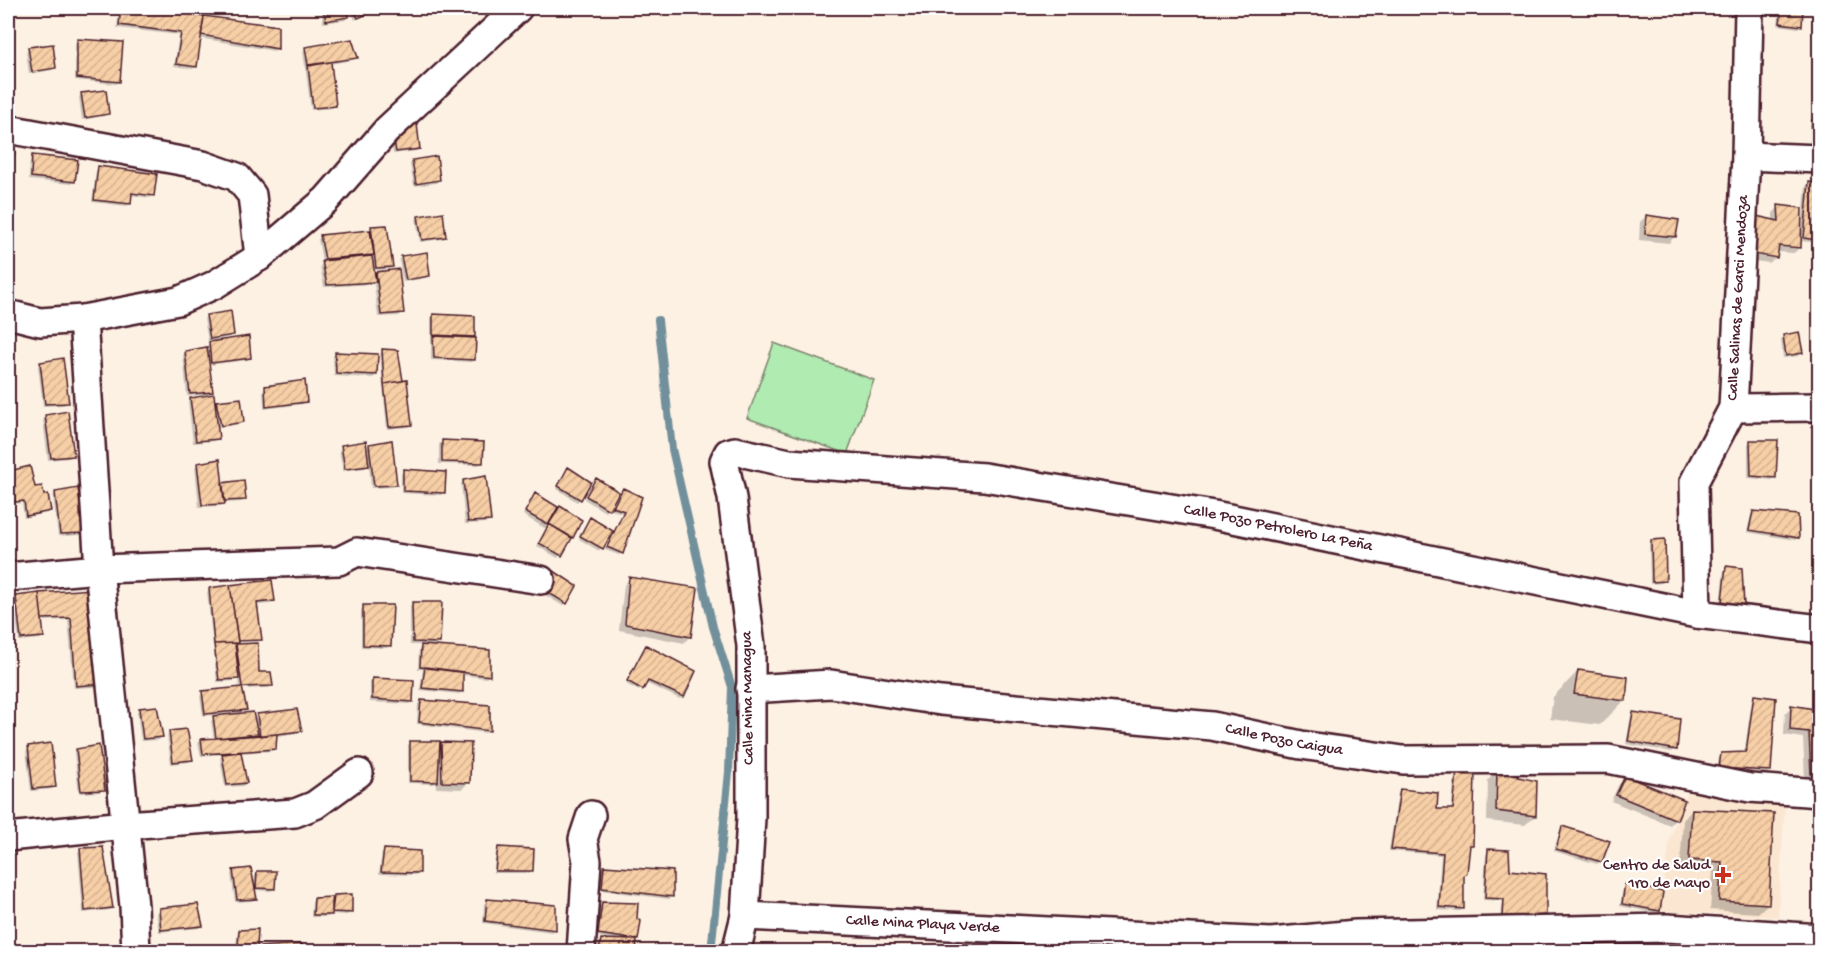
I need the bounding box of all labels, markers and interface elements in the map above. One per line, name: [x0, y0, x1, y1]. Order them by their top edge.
street label: Calle Salinas de Garci Mendoza: [1724, 194, 1754, 401]
street label: Calle Pozo Petrolero La Peña: [1182, 501, 1375, 557]
street label: Calle Mina Managua: [738, 630, 760, 765]
street label: Calle Pozo Caigua: [1223, 720, 1345, 761]
place label: Centro de Salud 1ro de Mayo: [1603, 857, 1712, 894]
marker: Centro de Salud 1ro de Mayo: [1714, 866, 1732, 884]
street label: Calle Mina Playa Verde: [845, 912, 1001, 938]

